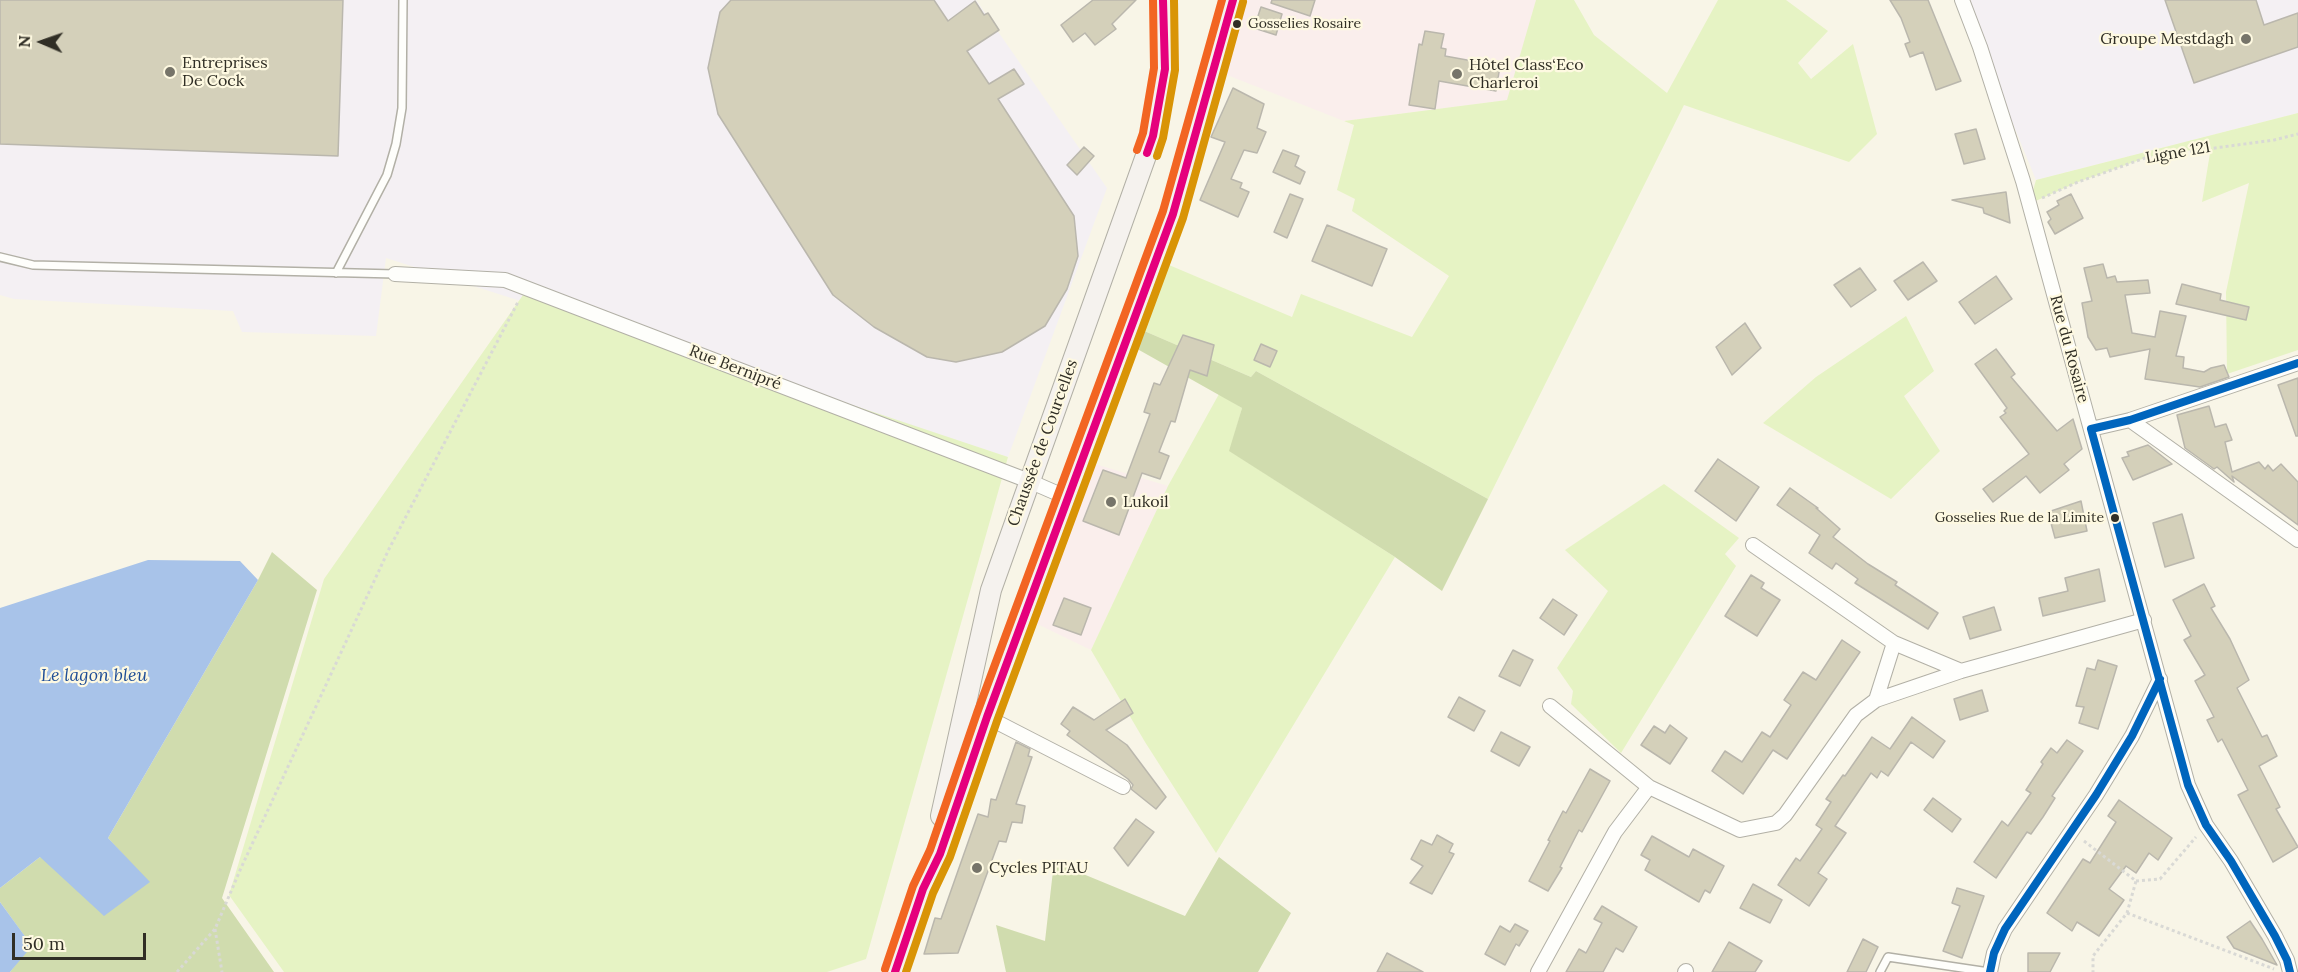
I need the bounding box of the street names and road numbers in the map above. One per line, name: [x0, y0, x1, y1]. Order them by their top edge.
street label: Ligne 121: [2144, 138, 2212, 168]
street label: Rue du Rosaire: [2045, 293, 2093, 405]
street label: Rue Bernipré: [686, 342, 784, 394]
street label: Chaussée de Courcelles: [1004, 357, 1082, 529]

